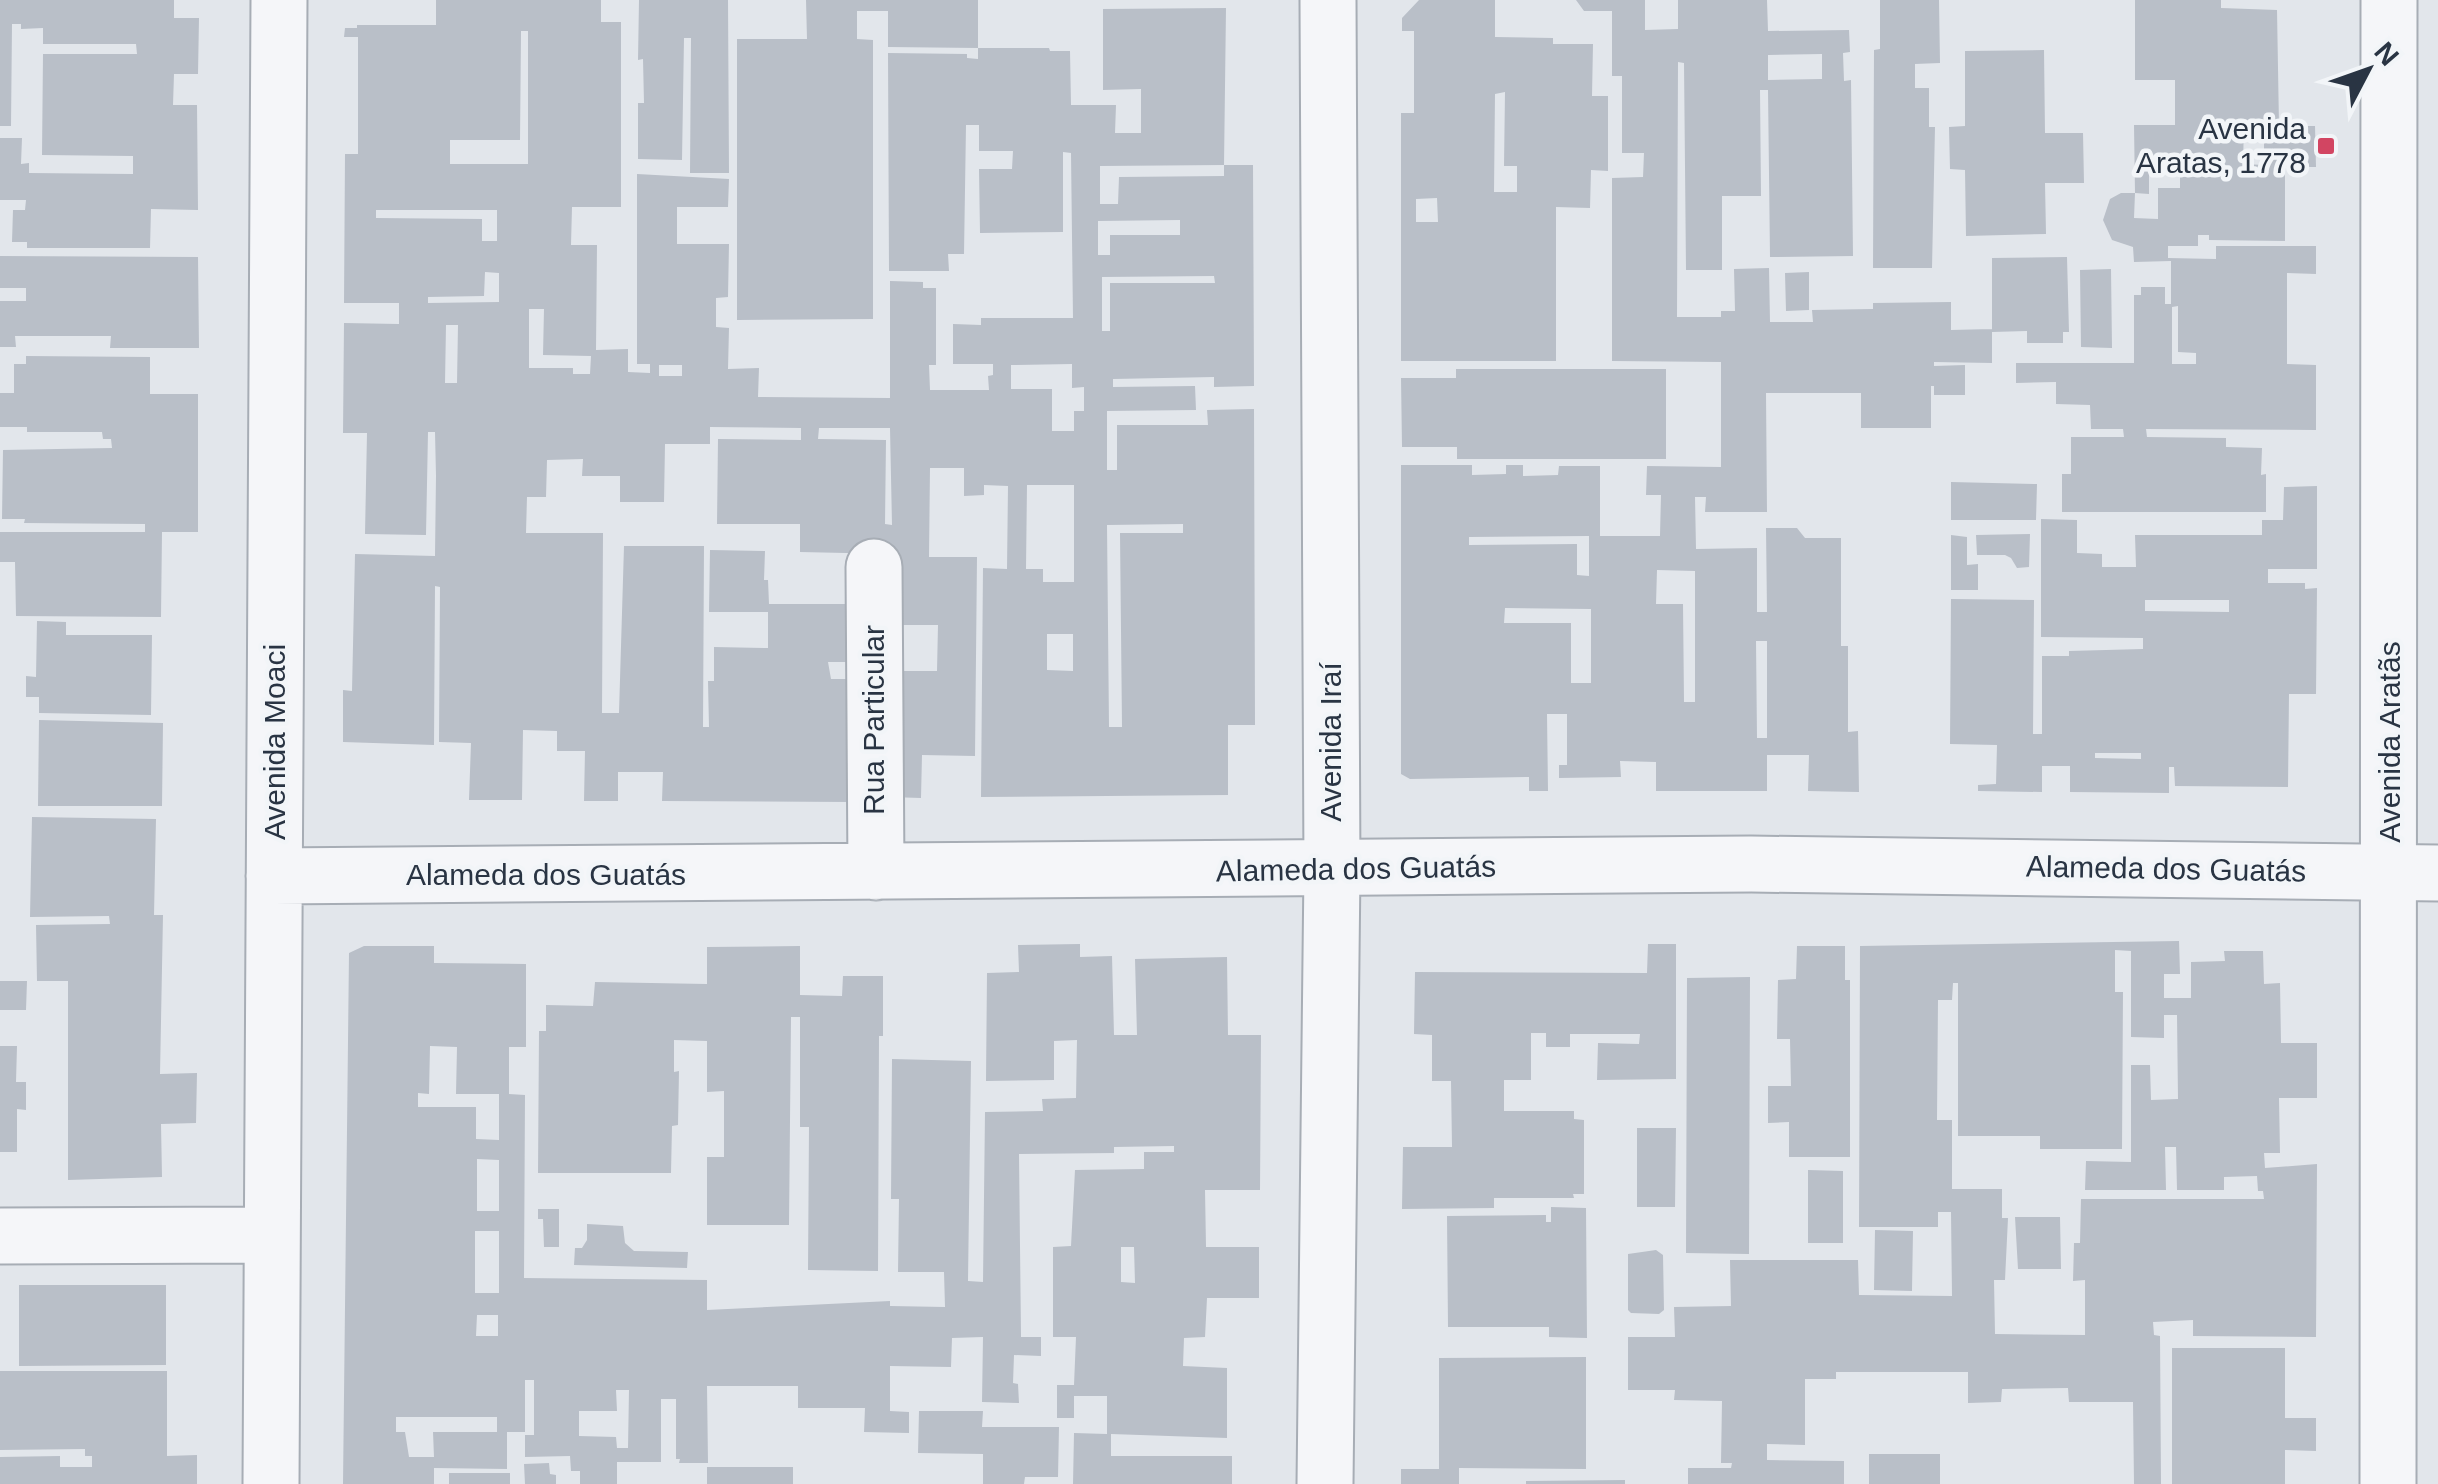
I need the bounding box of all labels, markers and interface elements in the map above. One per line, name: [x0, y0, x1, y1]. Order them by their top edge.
north arrow: [2318, 20, 2418, 120]
text: N: [2368, 36, 2405, 72]
place label: Avenida Aratas, 1778: [2136, 112, 2306, 179]
marker: Avenida Aratas, 1778: [2315, 135, 2337, 157]
street label: Rua Particular: [857, 625, 890, 815]
street label: Avenida Aratãs: [2373, 641, 2406, 843]
street label: Avenida Moaci: [258, 644, 291, 840]
street label: Avenida Iraí: [1314, 662, 1347, 822]
street label: Alameda dos Guatás: [1216, 850, 1496, 887]
street label: Alameda dos Guatás: [2026, 850, 2306, 887]
street label: Alameda dos Guatás: [406, 858, 686, 891]

